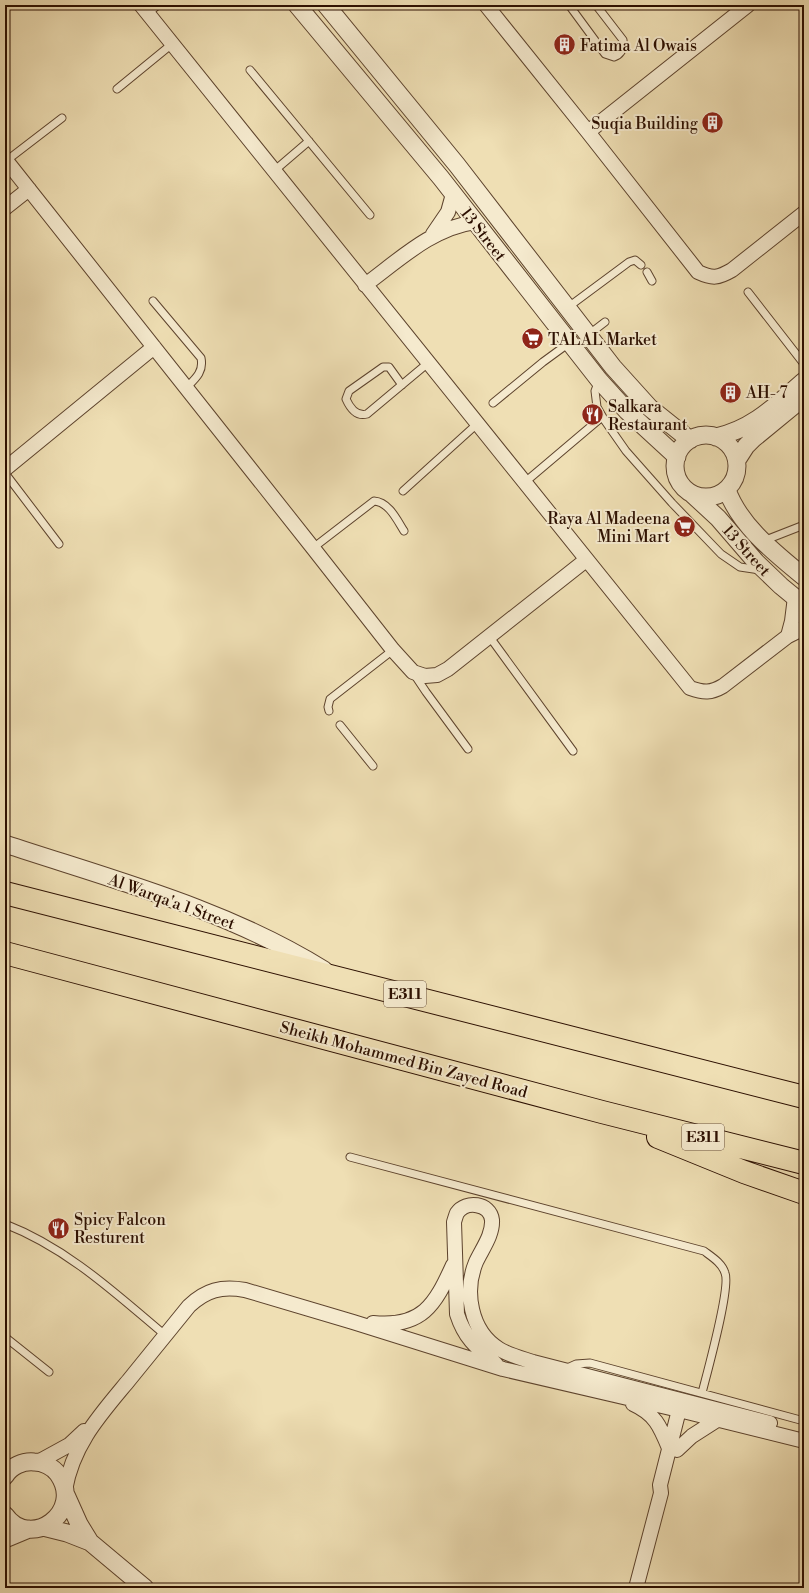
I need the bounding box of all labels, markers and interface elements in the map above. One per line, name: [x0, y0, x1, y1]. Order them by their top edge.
building icon: Fatima Al Owais: [552, 32, 578, 58]
place label: Fatima Al Owais: [580, 36, 697, 56]
building icon: Suqia Building: [700, 110, 726, 136]
place label: Suqia Building: [591, 114, 699, 134]
street label: 13 Street: [456, 204, 511, 266]
supermarket icon: TALAL Market: [519, 326, 545, 352]
place label: TALAL Market: [548, 330, 657, 350]
building icon: AH- 7: [718, 379, 744, 405]
place label: AH- 7: [745, 383, 787, 403]
place label: Salkara Restaurant: [608, 397, 688, 435]
restaurant icon: Salkara Restaurant: [580, 402, 606, 428]
place label: Raya Al Madeena Mini Mart: [547, 509, 671, 547]
supermarket icon: Raya Al Madeena Mini Mart: [672, 514, 698, 540]
street label: 13 Street: [718, 521, 775, 581]
street label: Al Warqa'a 1 Street: [105, 869, 238, 934]
road number: E311: [384, 981, 426, 1007]
street label: Sheikh Mohammed Bin Zayed Road: [278, 1017, 530, 1103]
road number: E311: [682, 1124, 724, 1150]
place label: Spicy Falcon Resturent: [74, 1210, 166, 1248]
restaurant icon: Spicy Falcon Resturent: [45, 1215, 71, 1241]

